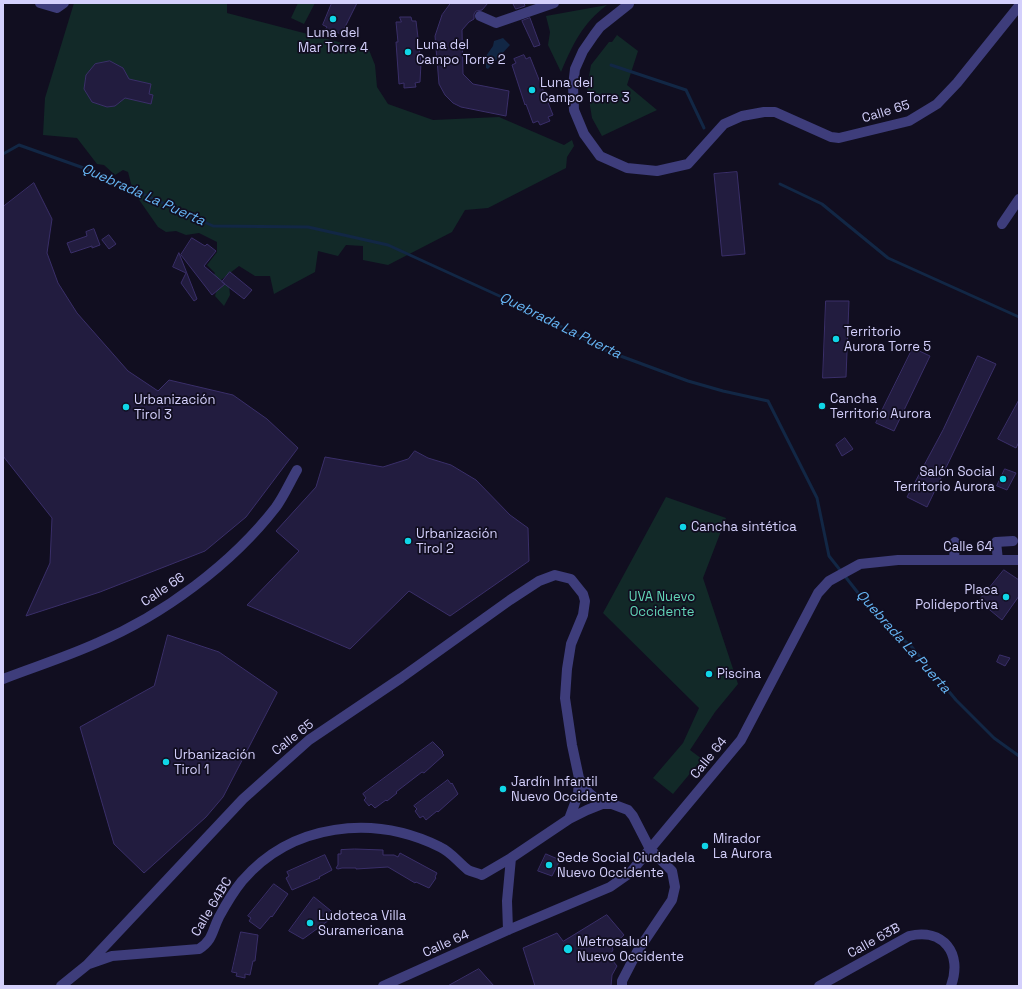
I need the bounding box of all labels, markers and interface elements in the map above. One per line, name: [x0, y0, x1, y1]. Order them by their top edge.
marker: Luna del Mar Torre 4: [328, 14, 338, 24]
place label: Luna del Mar Torre 4: [298, 25, 368, 56]
place label: Luna del Campo Torre 2: [416, 37, 506, 68]
marker: Luna del Campo Torre 2: [403, 47, 413, 57]
place label: Luna del Campo Torre 3: [540, 75, 630, 106]
marker: Luna del Campo Torre 3: [527, 85, 537, 95]
street label: Calle 65: [860, 97, 912, 127]
water label: Quebrada La Puerta: [79, 160, 207, 230]
water label: Quebrada La Puerta: [497, 289, 623, 363]
place label: Territorio Aurora Torre 5: [844, 324, 931, 355]
marker: Territorio Aurora Torre 5: [831, 334, 841, 344]
place label: Cancha Territorio Aurora: [830, 391, 931, 422]
place label: Urbanización Tirol 3: [134, 392, 216, 423]
marker: Cancha Territorio Aurora: [817, 401, 827, 411]
marker: Urbanización Tirol 3: [121, 402, 131, 412]
place label: Salón Social Territorio Aurora: [894, 464, 995, 495]
marker: Salón Social Territorio Aurora: [998, 474, 1008, 484]
place label: Cancha sintética: [691, 519, 797, 535]
marker: Cancha sintética: [678, 522, 688, 532]
place label: Urbanización Tirol 2: [416, 526, 498, 557]
marker: Urbanización Tirol 2: [403, 536, 413, 546]
street label: Calle 64: [943, 539, 993, 555]
street label: Calle 66: [138, 570, 188, 610]
place label: Placa Polideportiva: [915, 582, 998, 613]
water label: Quebrada La Puerta: [852, 587, 954, 697]
park label: UVA Nuevo Occidente: [629, 589, 695, 620]
marker: Placa Polideportiva: [1001, 592, 1011, 602]
place label: Piscina: [717, 666, 761, 682]
marker: Piscina: [704, 669, 714, 679]
street label: Calle 65: [269, 717, 317, 759]
street label: Calle 64: [687, 734, 731, 782]
place label: Urbanización Tirol 1: [174, 747, 256, 778]
marker: Urbanización Tirol 1: [161, 757, 171, 767]
place label: Jardín Infantil Nuevo Occidente: [511, 774, 618, 805]
marker: Jardín Infantil Nuevo Occidente: [498, 784, 508, 794]
place label: Mirador La Aurora: [713, 831, 772, 862]
marker: Mirador La Aurora: [700, 841, 710, 851]
place label: Sede Social Ciudadela Nuevo Occidente: [557, 850, 695, 881]
marker: Sede Social Ciudadela Nuevo Occidente: [544, 860, 554, 870]
street label: Calle 64BC: [188, 875, 236, 939]
place label: Ludoteca Villa Suramericana: [318, 908, 406, 939]
marker: Ludoteca Villa Suramericana: [305, 918, 315, 928]
street label: Calle 63B: [845, 920, 903, 962]
street label: Calle 64: [420, 927, 472, 961]
place label: Metrosalud Nuevo Occidente: [577, 934, 684, 965]
marker: Metrosalud Nuevo Occidente: [562, 943, 574, 955]

